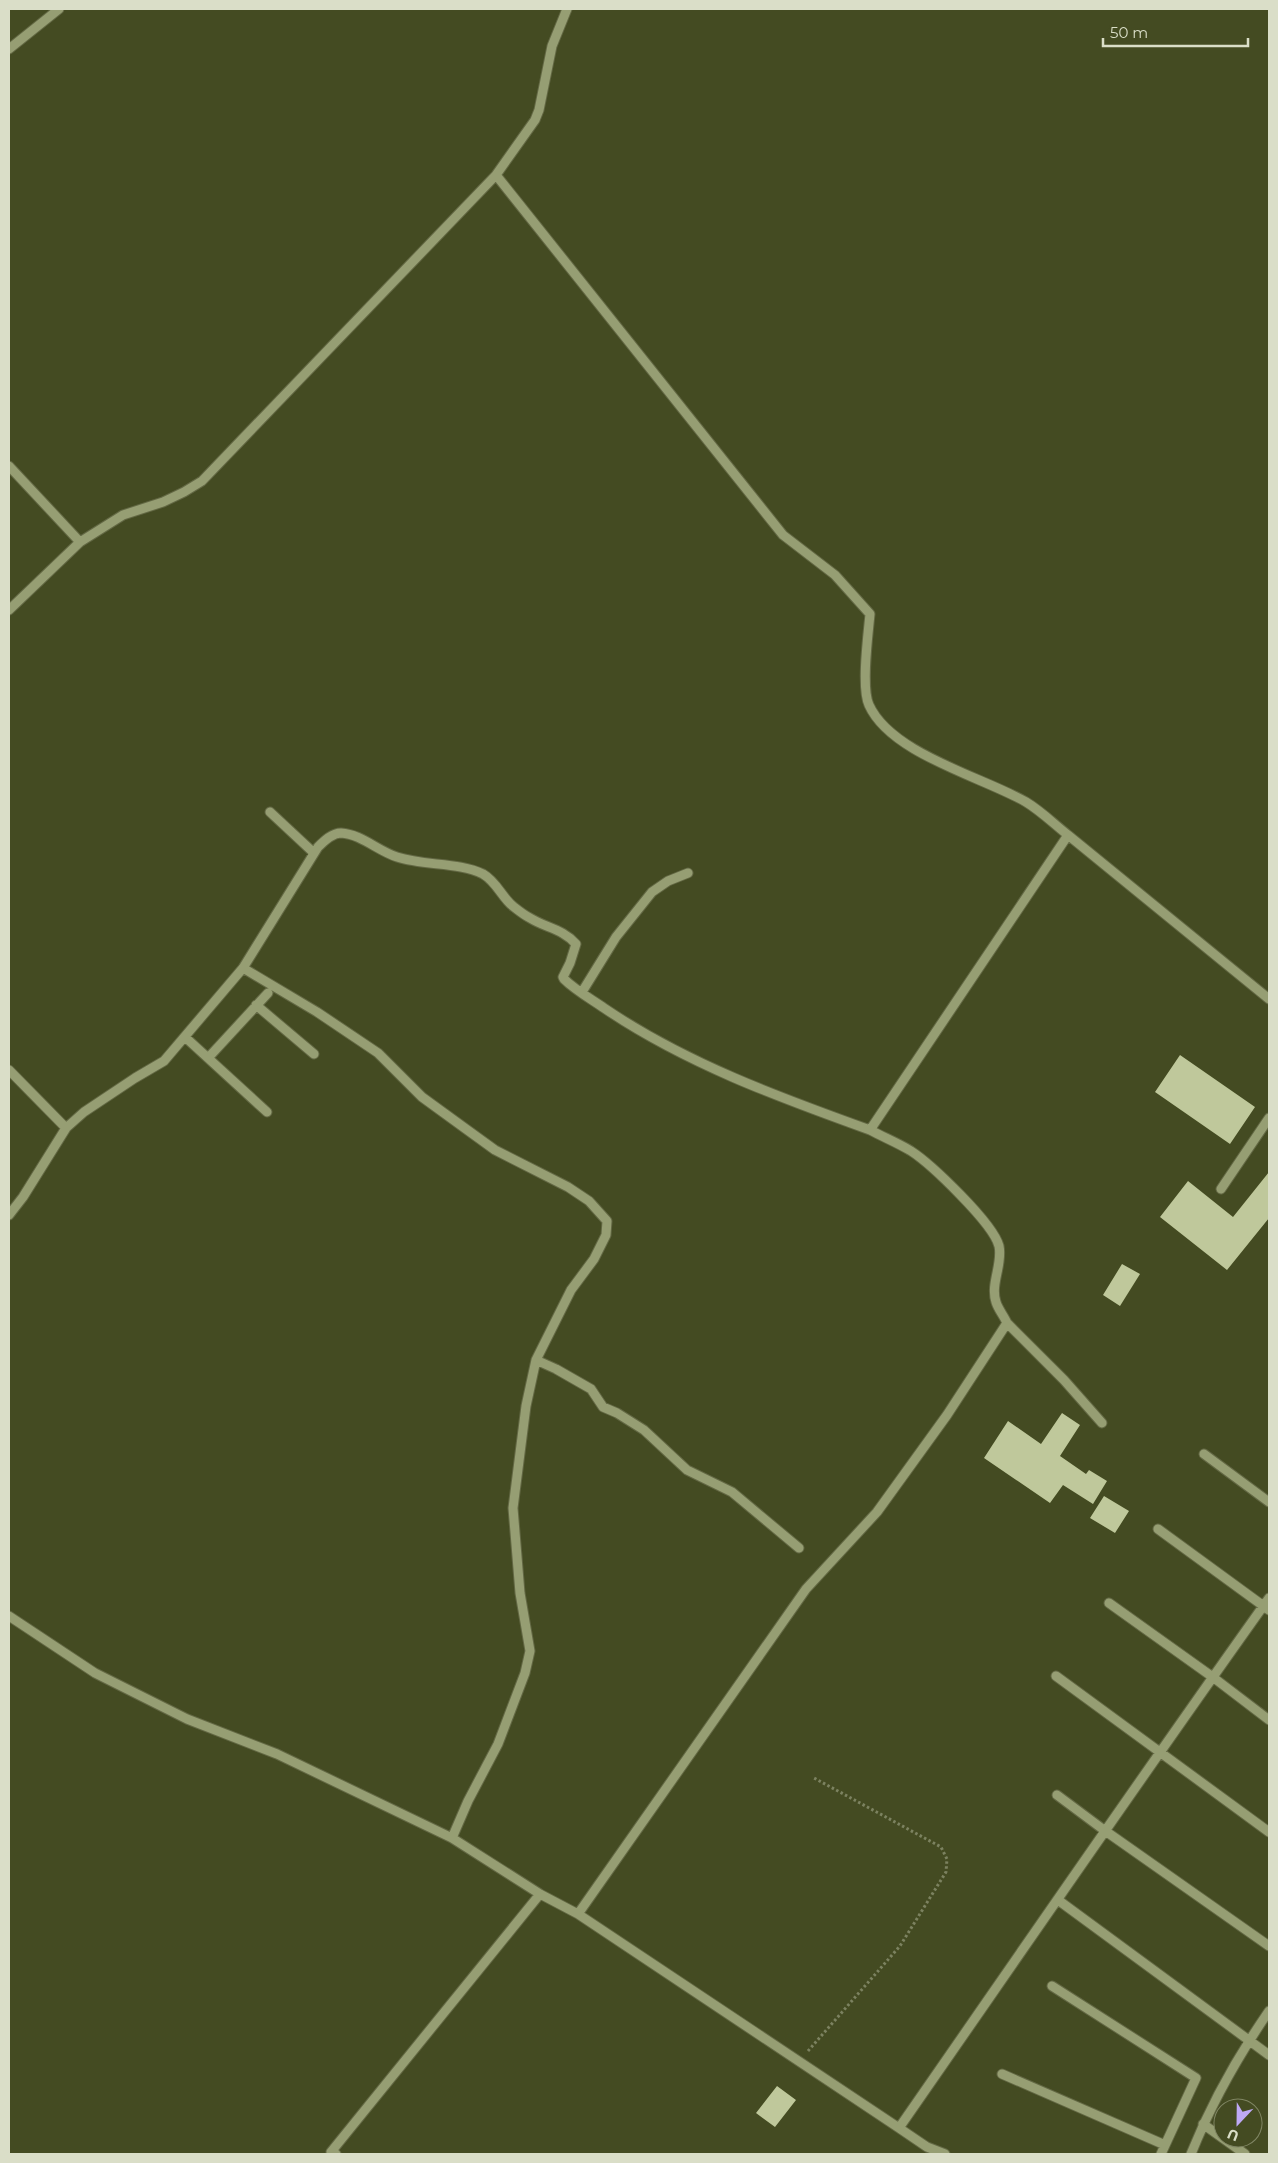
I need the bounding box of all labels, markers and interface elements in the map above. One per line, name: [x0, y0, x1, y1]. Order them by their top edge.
scale bar: [1103, 15, 1248, 47]
text: 50 m: [1110, 23, 1148, 42]
north arrow: [1213, 2098, 1263, 2148]
text: U: [1225, 2125, 1242, 2145]

